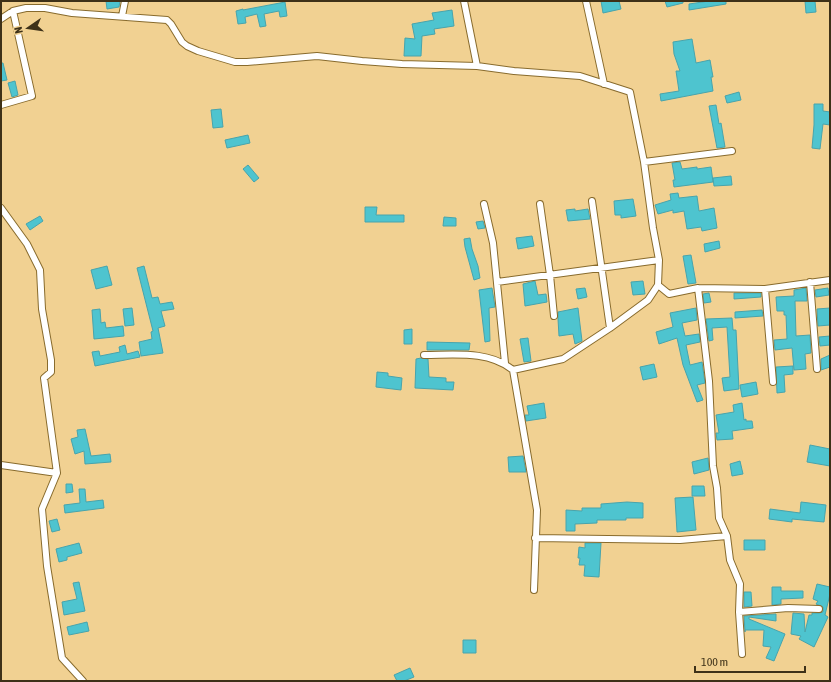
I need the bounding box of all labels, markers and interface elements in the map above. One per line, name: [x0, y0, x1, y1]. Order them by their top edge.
north arrow: [8, 8, 48, 48]
text: N: [12, 26, 25, 35]
scale bar: [695, 648, 805, 674]
text: 100 m: [701, 655, 728, 669]

